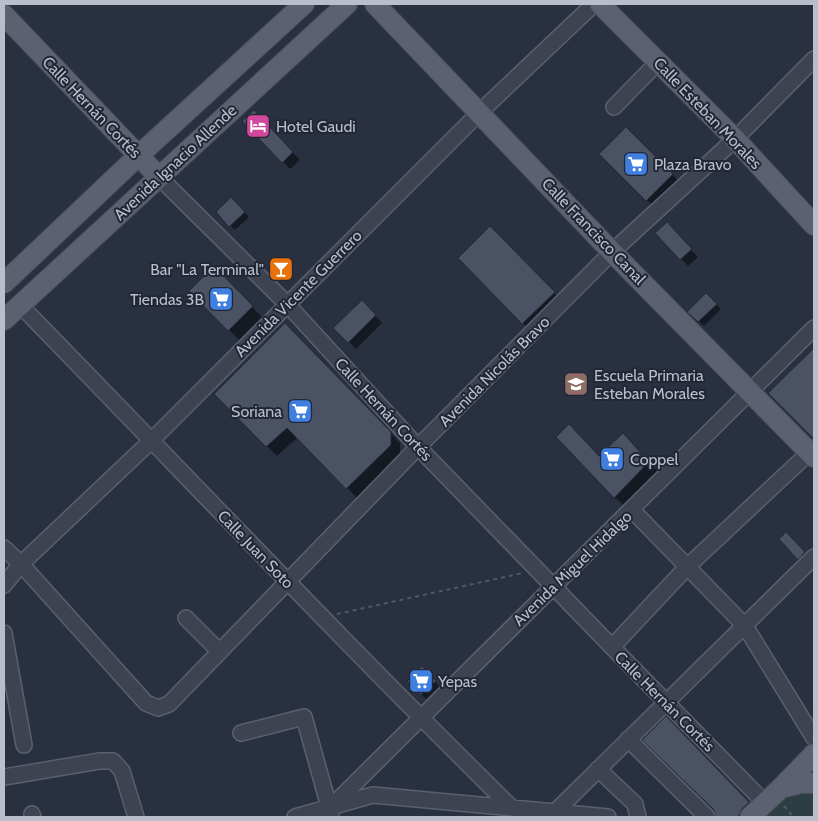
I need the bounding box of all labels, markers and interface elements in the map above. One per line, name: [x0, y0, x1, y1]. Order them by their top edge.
street label: Calle Hernán Cortés: [38, 53, 145, 162]
street label: Calle Esteban Morales: [650, 54, 766, 173]
street label: Avenida Ignacio Allende: [110, 101, 241, 224]
hotel icon: Hotel Gaudi: [245, 113, 271, 139]
place label: Hotel Gaudi: [276, 117, 356, 136]
supermarket icon: Plaza Bravo: [623, 151, 649, 177]
place label: Plaza Bravo: [654, 155, 732, 174]
street label: Calle Francisco Canal: [538, 174, 650, 289]
street label: Avenida Vicente Guerrero: [231, 226, 366, 361]
bar icon: Bar "La Terminal": [268, 256, 294, 282]
place label: Bar "La Terminal": [150, 260, 264, 279]
supermarket icon: Tiendas 3B: [208, 286, 234, 312]
place label: Tiendas 3B: [130, 290, 204, 309]
street label: Avenida Nicolás Bravo: [435, 312, 554, 430]
street label: Calle Hernán Cortés: [331, 354, 437, 465]
place label: Escuela Primaria Esteban Morales: [594, 366, 705, 403]
school or university icon: Escuela Primaria Esteban Morales: [563, 371, 589, 397]
supermarket icon: Soriana: [287, 398, 313, 424]
place label: Soriana: [231, 402, 282, 421]
supermarket icon: Coppel: [599, 446, 625, 472]
place label: Coppel: [630, 450, 678, 469]
street label: Calle Juan Soto: [214, 506, 298, 593]
street label: Avenida Miguel Hidalgo: [509, 507, 636, 630]
street label: Calle Hernán Cortés: [611, 647, 719, 756]
supermarket icon: Yepas: [408, 668, 434, 694]
place label: Yepas: [437, 672, 477, 691]

